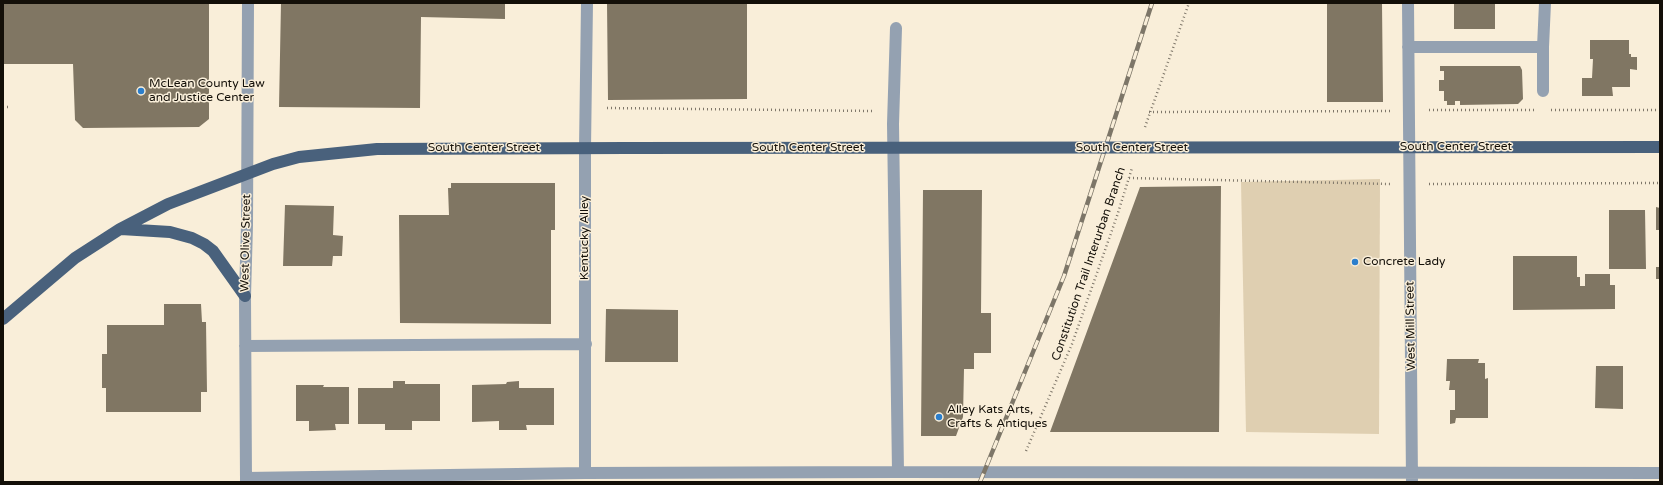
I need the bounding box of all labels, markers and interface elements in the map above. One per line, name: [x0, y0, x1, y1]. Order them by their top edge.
place label: McLean County Law and Justice Center: [149, 77, 265, 105]
marker: McLean County Law and Justice Center: [136, 86, 146, 96]
street label: South Center Street: [1400, 140, 1512, 154]
street label: South Center Street: [428, 141, 540, 155]
street label: South Center Street: [752, 141, 864, 155]
street label: South Center Street: [1076, 141, 1188, 155]
street label: Constitution Trail Interurban Branch: [1049, 165, 1129, 363]
street label: West Olive Street: [238, 194, 254, 292]
street label: Kentucky Alley: [578, 196, 592, 280]
place label: Concrete Lady: [1363, 255, 1445, 269]
marker: Concrete Lady: [1350, 257, 1360, 267]
street label: West Mill Street: [1403, 281, 1419, 371]
place label: Alley Kats Arts, Crafts & Antiques: [947, 403, 1047, 431]
marker: Alley Kats Arts, Crafts & Antiques: [934, 412, 944, 422]

